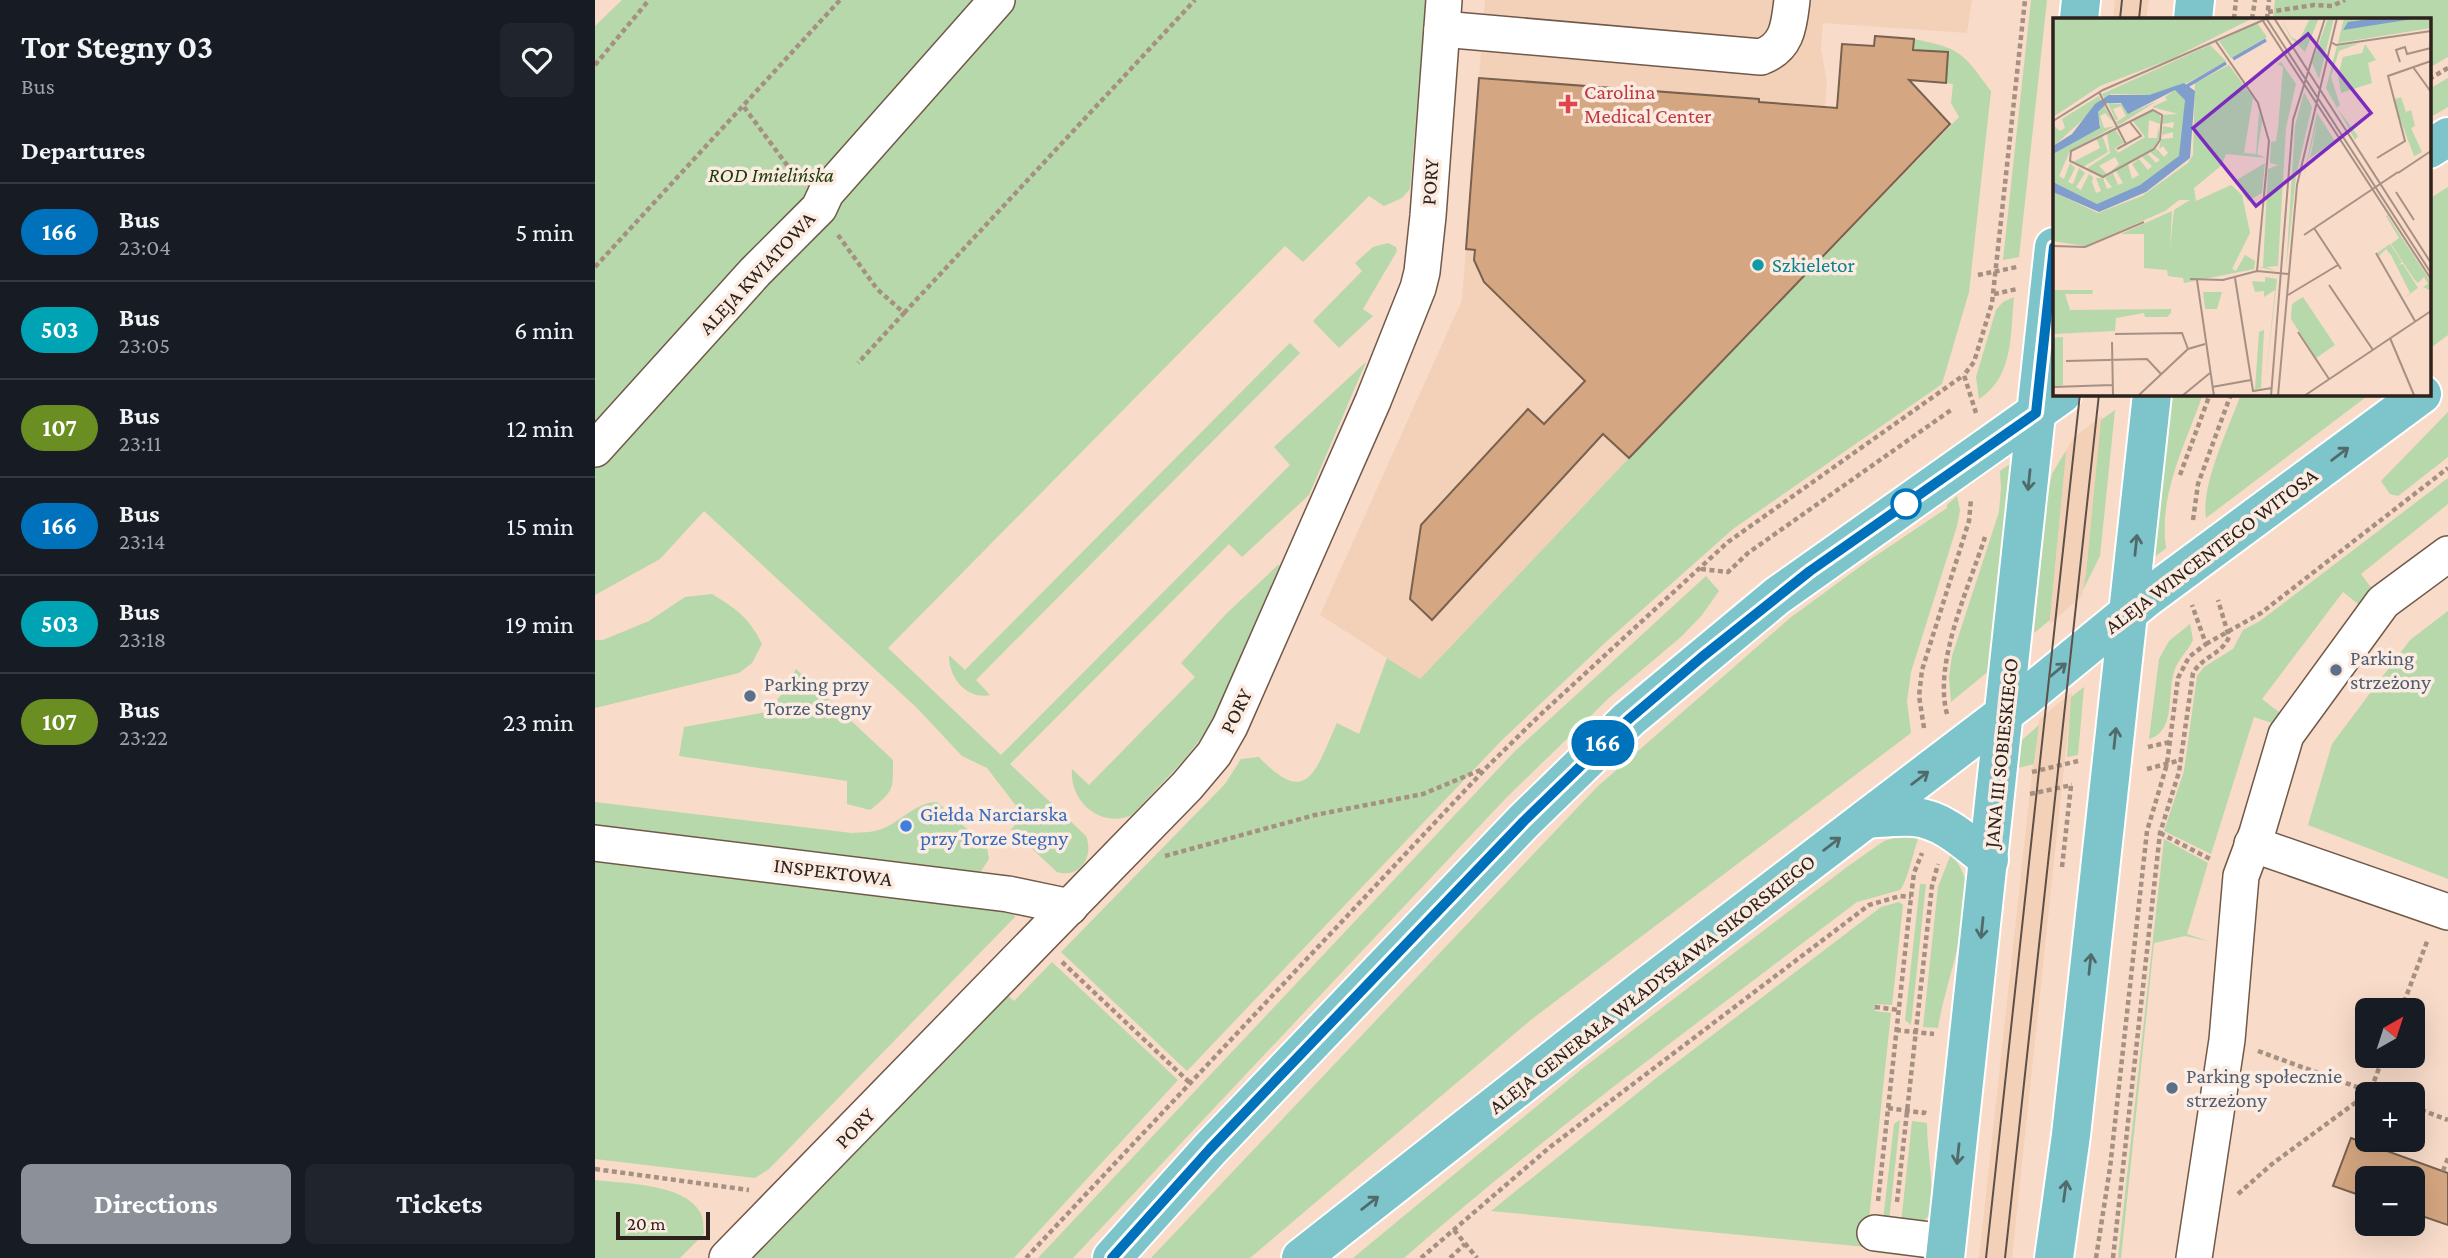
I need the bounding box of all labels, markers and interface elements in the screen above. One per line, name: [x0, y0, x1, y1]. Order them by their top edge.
inset map: [2053, 18, 2431, 396]
button: heart: [500, 23, 574, 97]
text: Tor Stegny 03: [21, 28, 213, 65]
text: Bus: [21, 73, 55, 99]
place label: Carolina Medical Center: [1584, 80, 1712, 128]
marker: Carolina Medical Center: [1558, 94, 1578, 114]
text: Departures: [21, 136, 145, 165]
street label: PORY: [1416, 157, 1444, 206]
park label: ROD Imielińska: [708, 163, 834, 187]
text: Bus: [119, 205, 160, 234]
street label: ALEJA KWIATOWA: [694, 207, 820, 339]
text: 166: [42, 218, 77, 245]
text: 5 min: [515, 218, 574, 247]
text: 23:04: [119, 234, 171, 260]
place label: Szkieletor: [1772, 253, 1855, 277]
marker: Szkieletor: [1750, 257, 1766, 273]
text: Bus: [119, 303, 160, 332]
text: 503: [41, 316, 78, 343]
text: 6 min: [514, 316, 574, 345]
text: 23:05: [119, 332, 170, 358]
text: Bus: [119, 401, 160, 430]
text: 107: [42, 414, 77, 441]
text: 12 min: [506, 414, 574, 443]
text: 23:11: [119, 430, 161, 456]
one-way arrow: [2330, 447, 2349, 462]
street label: ALEJA WINCENTEGO WITOSA: [2100, 463, 2322, 639]
one-way arrow: [2023, 469, 2036, 491]
unlabelled marker: [1891, 489, 1921, 519]
text: Bus: [119, 499, 160, 528]
text: 166: [42, 512, 77, 539]
text: 15 min: [507, 512, 574, 541]
text: 23:14: [119, 528, 166, 554]
one-way arrow: [2129, 534, 2142, 557]
text: Bus: [119, 597, 160, 626]
text: 503: [41, 610, 78, 637]
text: 19 min: [506, 610, 574, 639]
text: 23:18: [119, 626, 166, 652]
place label: Parking strzeżony: [2350, 646, 2431, 694]
street label: JANA III SOBIESKIEGO: [1979, 657, 2023, 851]
one-way arrow: [2049, 662, 2067, 678]
marker: Parking strzeżony: [2328, 662, 2344, 678]
place label: Parking przy Torze Stegny: [764, 672, 872, 720]
street label: PORY: [1215, 684, 1257, 737]
marker: Parking przy Torze Stegny: [742, 688, 758, 704]
text: Bus: [119, 695, 160, 724]
text: 107: [42, 708, 77, 735]
text: 23 min: [503, 708, 574, 737]
line badge: 166: [1563, 720, 1643, 766]
text: 23:22: [119, 724, 168, 750]
one-way arrow: [2108, 728, 2121, 750]
text: 166: [1585, 729, 1621, 756]
one-way arrow: [1910, 770, 1929, 785]
place label: Giełda Narciarska przy Torze Stegny: [920, 802, 1068, 850]
marker: Giełda Narciarska przy Torze Stegny: [898, 818, 914, 834]
one-way arrow: [1823, 837, 1841, 852]
street label: ALEJA GENERAŁA WŁADYSŁAWA SIKORSKIEGO: [1484, 849, 1820, 1119]
street label: INSPEKTOWA: [772, 853, 894, 891]
one-way arrow: [1975, 916, 1988, 939]
one-way arrow: [2084, 954, 2097, 976]
north arrow: [2355, 998, 2425, 1068]
map controls: [2355, 998, 2425, 1236]
place label: Parking społecznie strzeżony: [2186, 1064, 2342, 1112]
marker: Parking społecznie strzeżony: [2164, 1080, 2180, 1096]
button: +: [2355, 1082, 2425, 1152]
street label: PORY: [830, 1102, 881, 1153]
one-way arrow: [1951, 1142, 1964, 1165]
button: Directions: [21, 1164, 291, 1244]
button: Tickets: [305, 1164, 574, 1244]
button: −: [2355, 1166, 2425, 1236]
one-way arrow: [2058, 1180, 2071, 1202]
one-way arrow: [1360, 1196, 1378, 1211]
scale bar: [616, 1209, 711, 1241]
text: 20 m: [627, 1213, 666, 1234]

